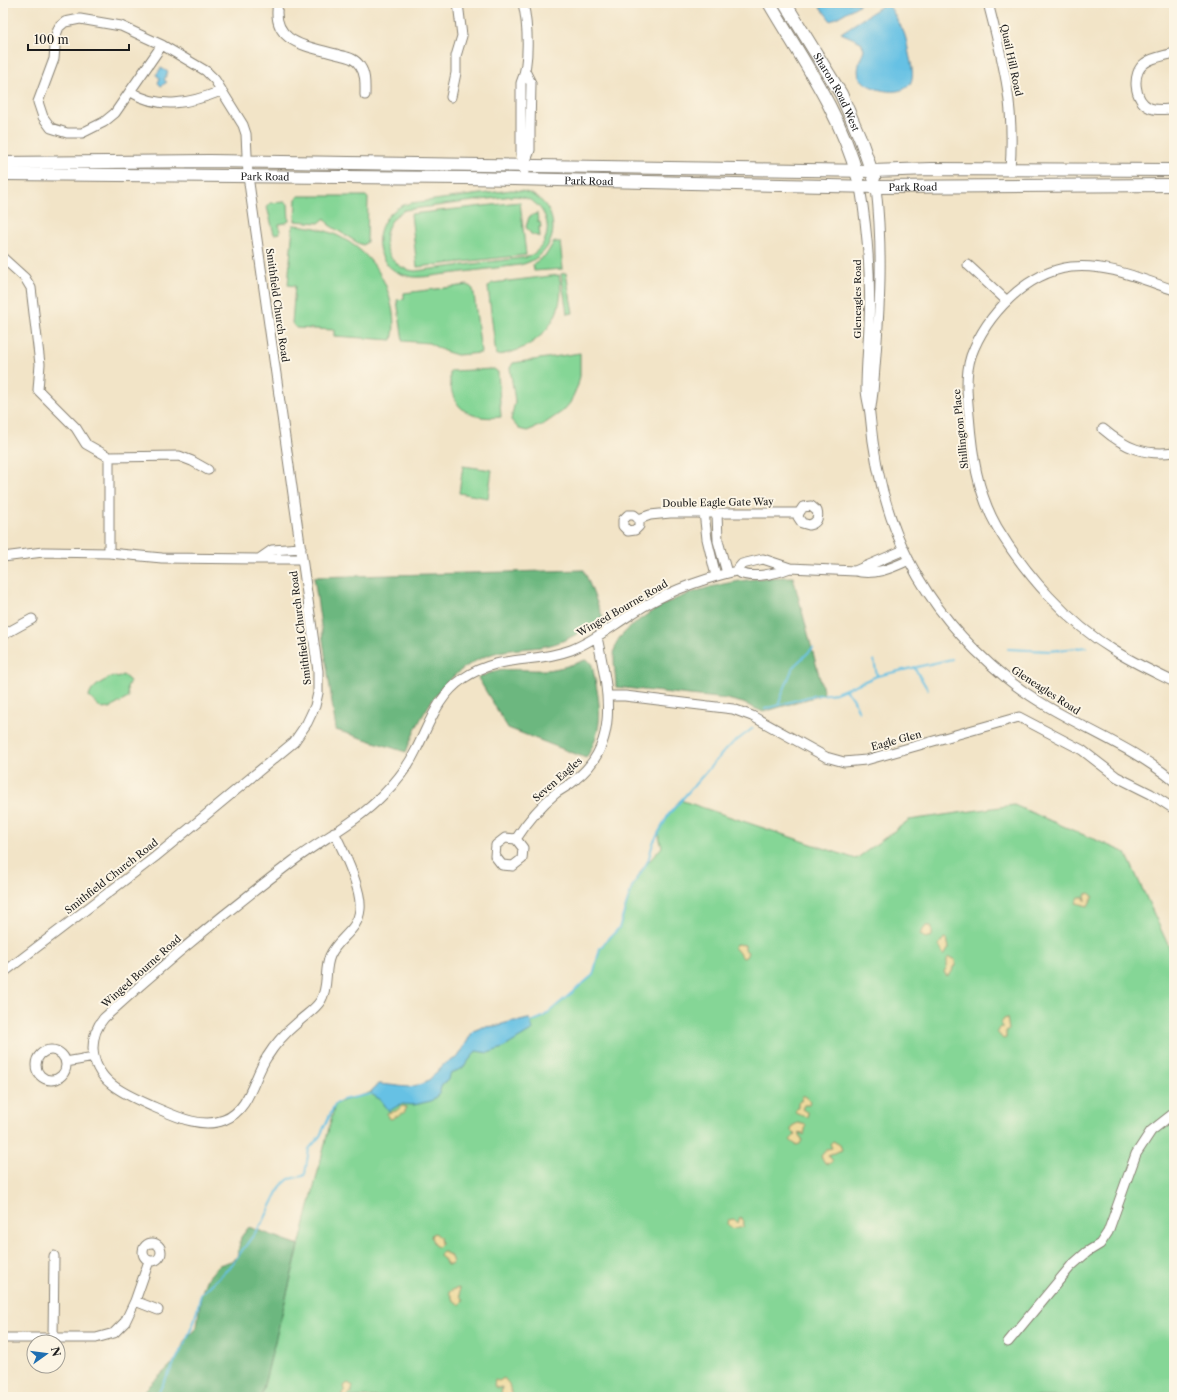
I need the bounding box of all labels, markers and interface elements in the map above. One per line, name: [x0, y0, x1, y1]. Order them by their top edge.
street label: Quail Hill Road: [998, 23, 1025, 97]
scale bar: [28, 26, 129, 52]
text: 100 m: [34, 32, 69, 47]
street label: Sharon Road West: [810, 50, 862, 134]
street label: Park Road: [240, 170, 290, 183]
street label: Park Road: [564, 174, 614, 188]
street label: Park Road: [888, 181, 937, 194]
street label: Smithfield Church Road: [263, 247, 292, 363]
street label: Gleneagles Road: [851, 259, 864, 339]
street label: Shillington Place: [950, 388, 971, 469]
street label: Double Eagle Gate Way: [662, 495, 774, 510]
street label: Smithfield Church Road: [287, 570, 314, 686]
street label: Winged Bourne Road: [574, 577, 670, 640]
street label: Gleneagles Road: [1009, 663, 1083, 717]
street label: Eagle Glen: [870, 727, 923, 753]
street label: Seven Eagles: [530, 754, 585, 804]
street label: Smithfield Church Road: [62, 836, 161, 917]
street label: Winged Bourne Road: [98, 932, 184, 1011]
north arrow: [26, 1334, 66, 1374]
text: N: [48, 1345, 64, 1358]

